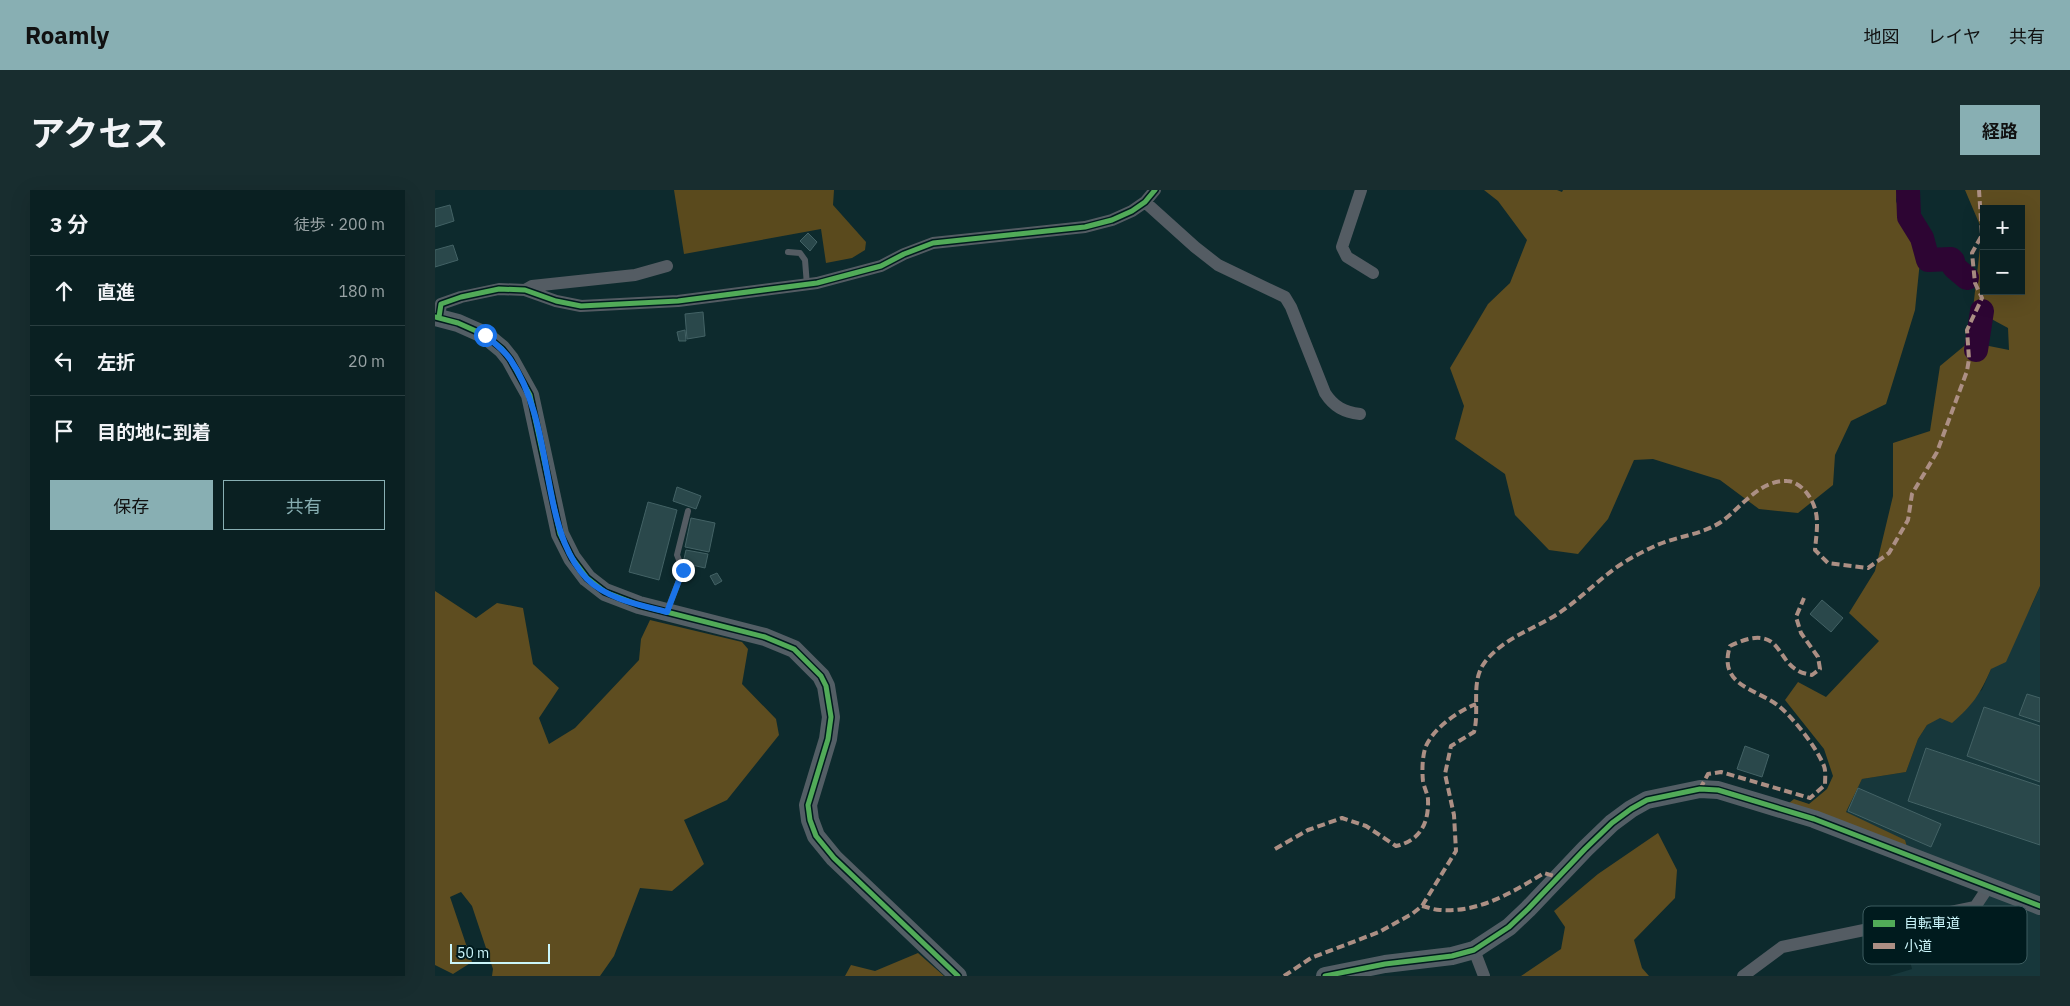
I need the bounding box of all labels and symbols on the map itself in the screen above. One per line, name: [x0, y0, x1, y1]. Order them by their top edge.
route start: [474, 324, 497, 347]
route end: [672, 559, 695, 582]
legend: [1863, 906, 2027, 964]
text: 自転車道: [1904, 914, 1960, 932]
text: 小道: [1904, 937, 1932, 955]
scale bar: [450, 941, 550, 964]

